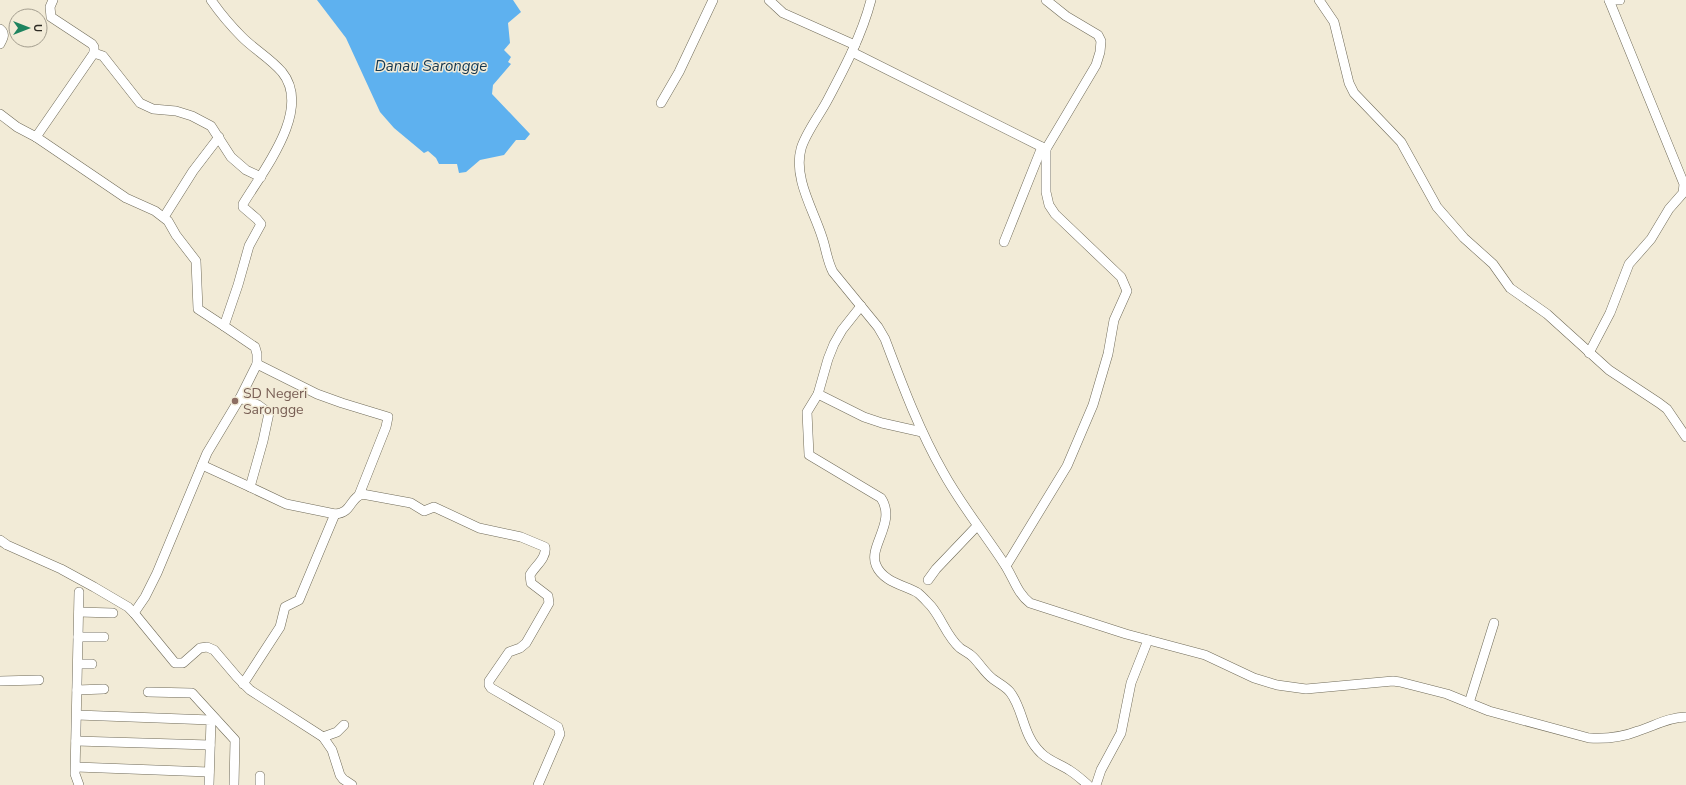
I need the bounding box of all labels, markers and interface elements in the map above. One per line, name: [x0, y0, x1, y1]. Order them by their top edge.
north arrow: [8, 8, 48, 48]
text: U: [30, 24, 45, 32]
water label: Danau Sarongge: [375, 56, 487, 76]
place label: SD Negeri Sarongge: [243, 384, 307, 419]
marker: SD Negeri Sarongge: [230, 396, 240, 406]

